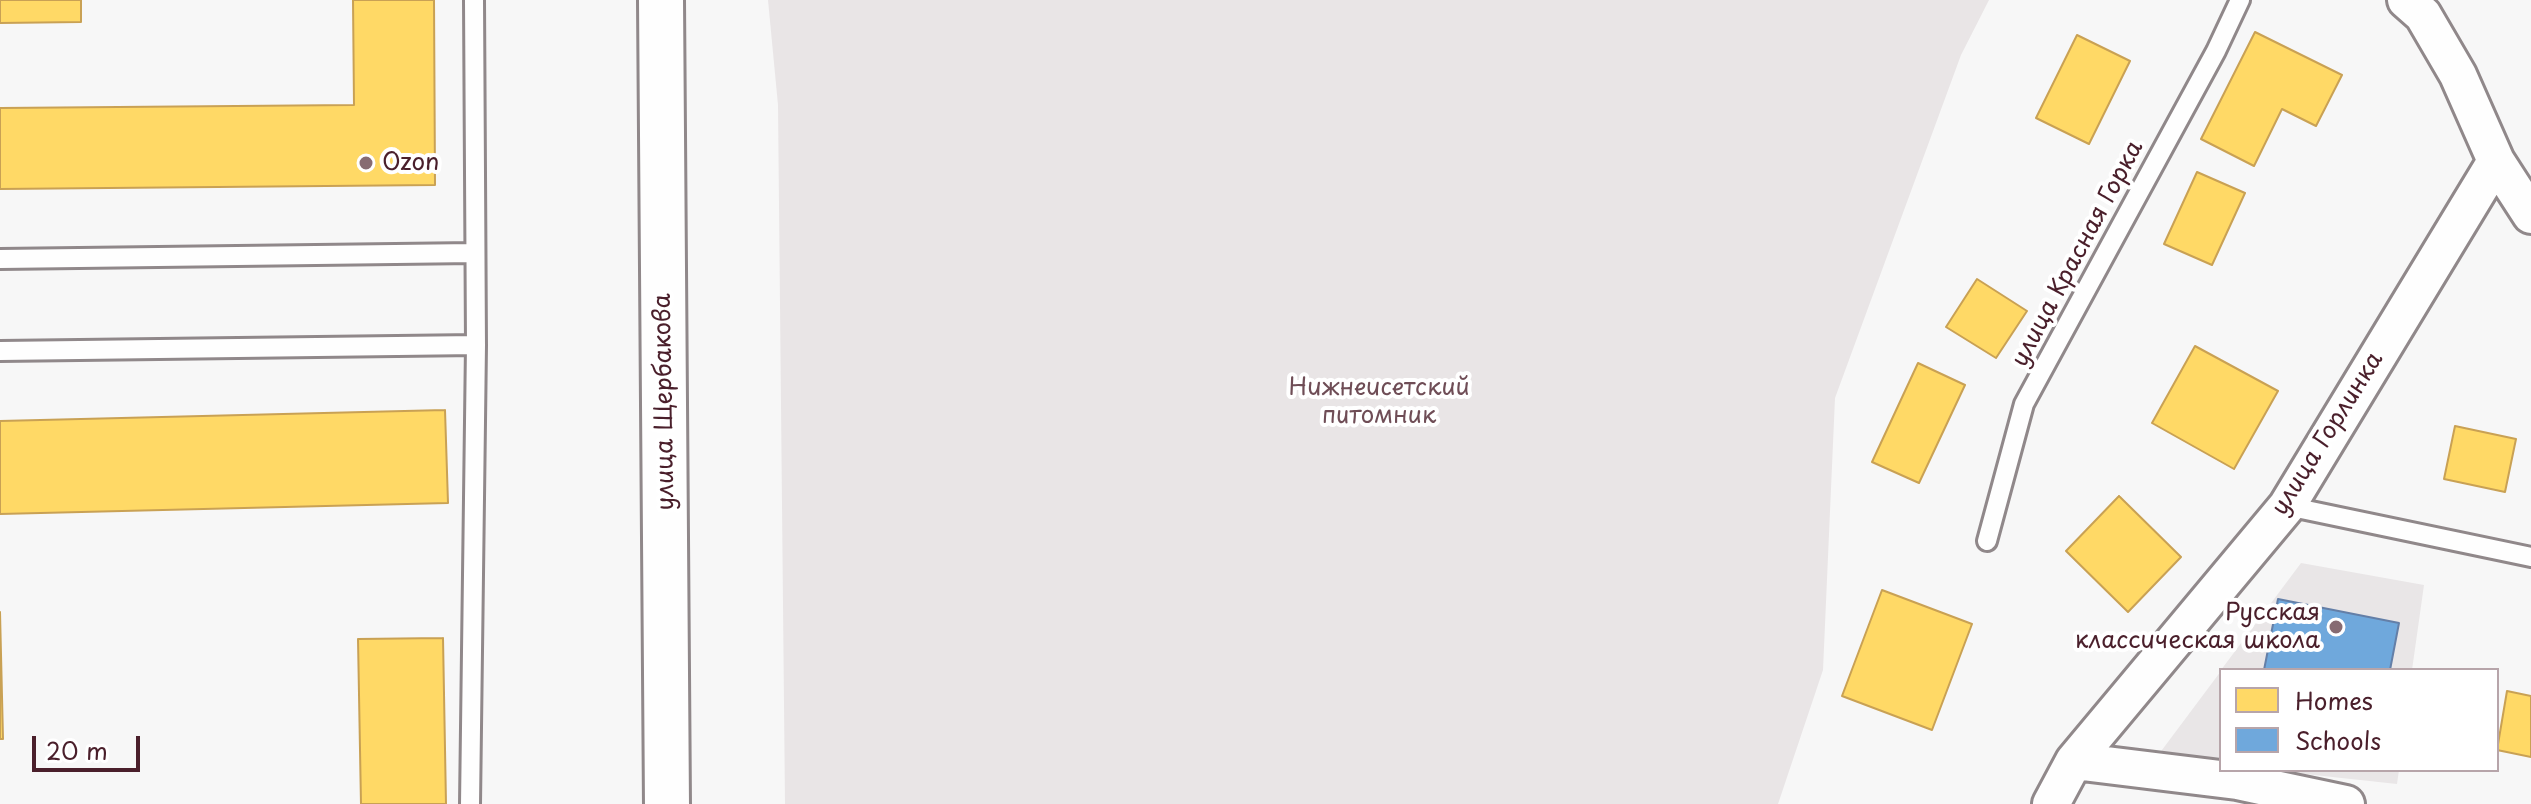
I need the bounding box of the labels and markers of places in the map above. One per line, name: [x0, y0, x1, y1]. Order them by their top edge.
place label: Ozon: [382, 149, 439, 177]
marker: Ozon: [357, 154, 375, 172]
place label: Русская классическая школа: [2075, 599, 2320, 655]
marker: Русская классическая школа: [2327, 618, 2345, 636]

